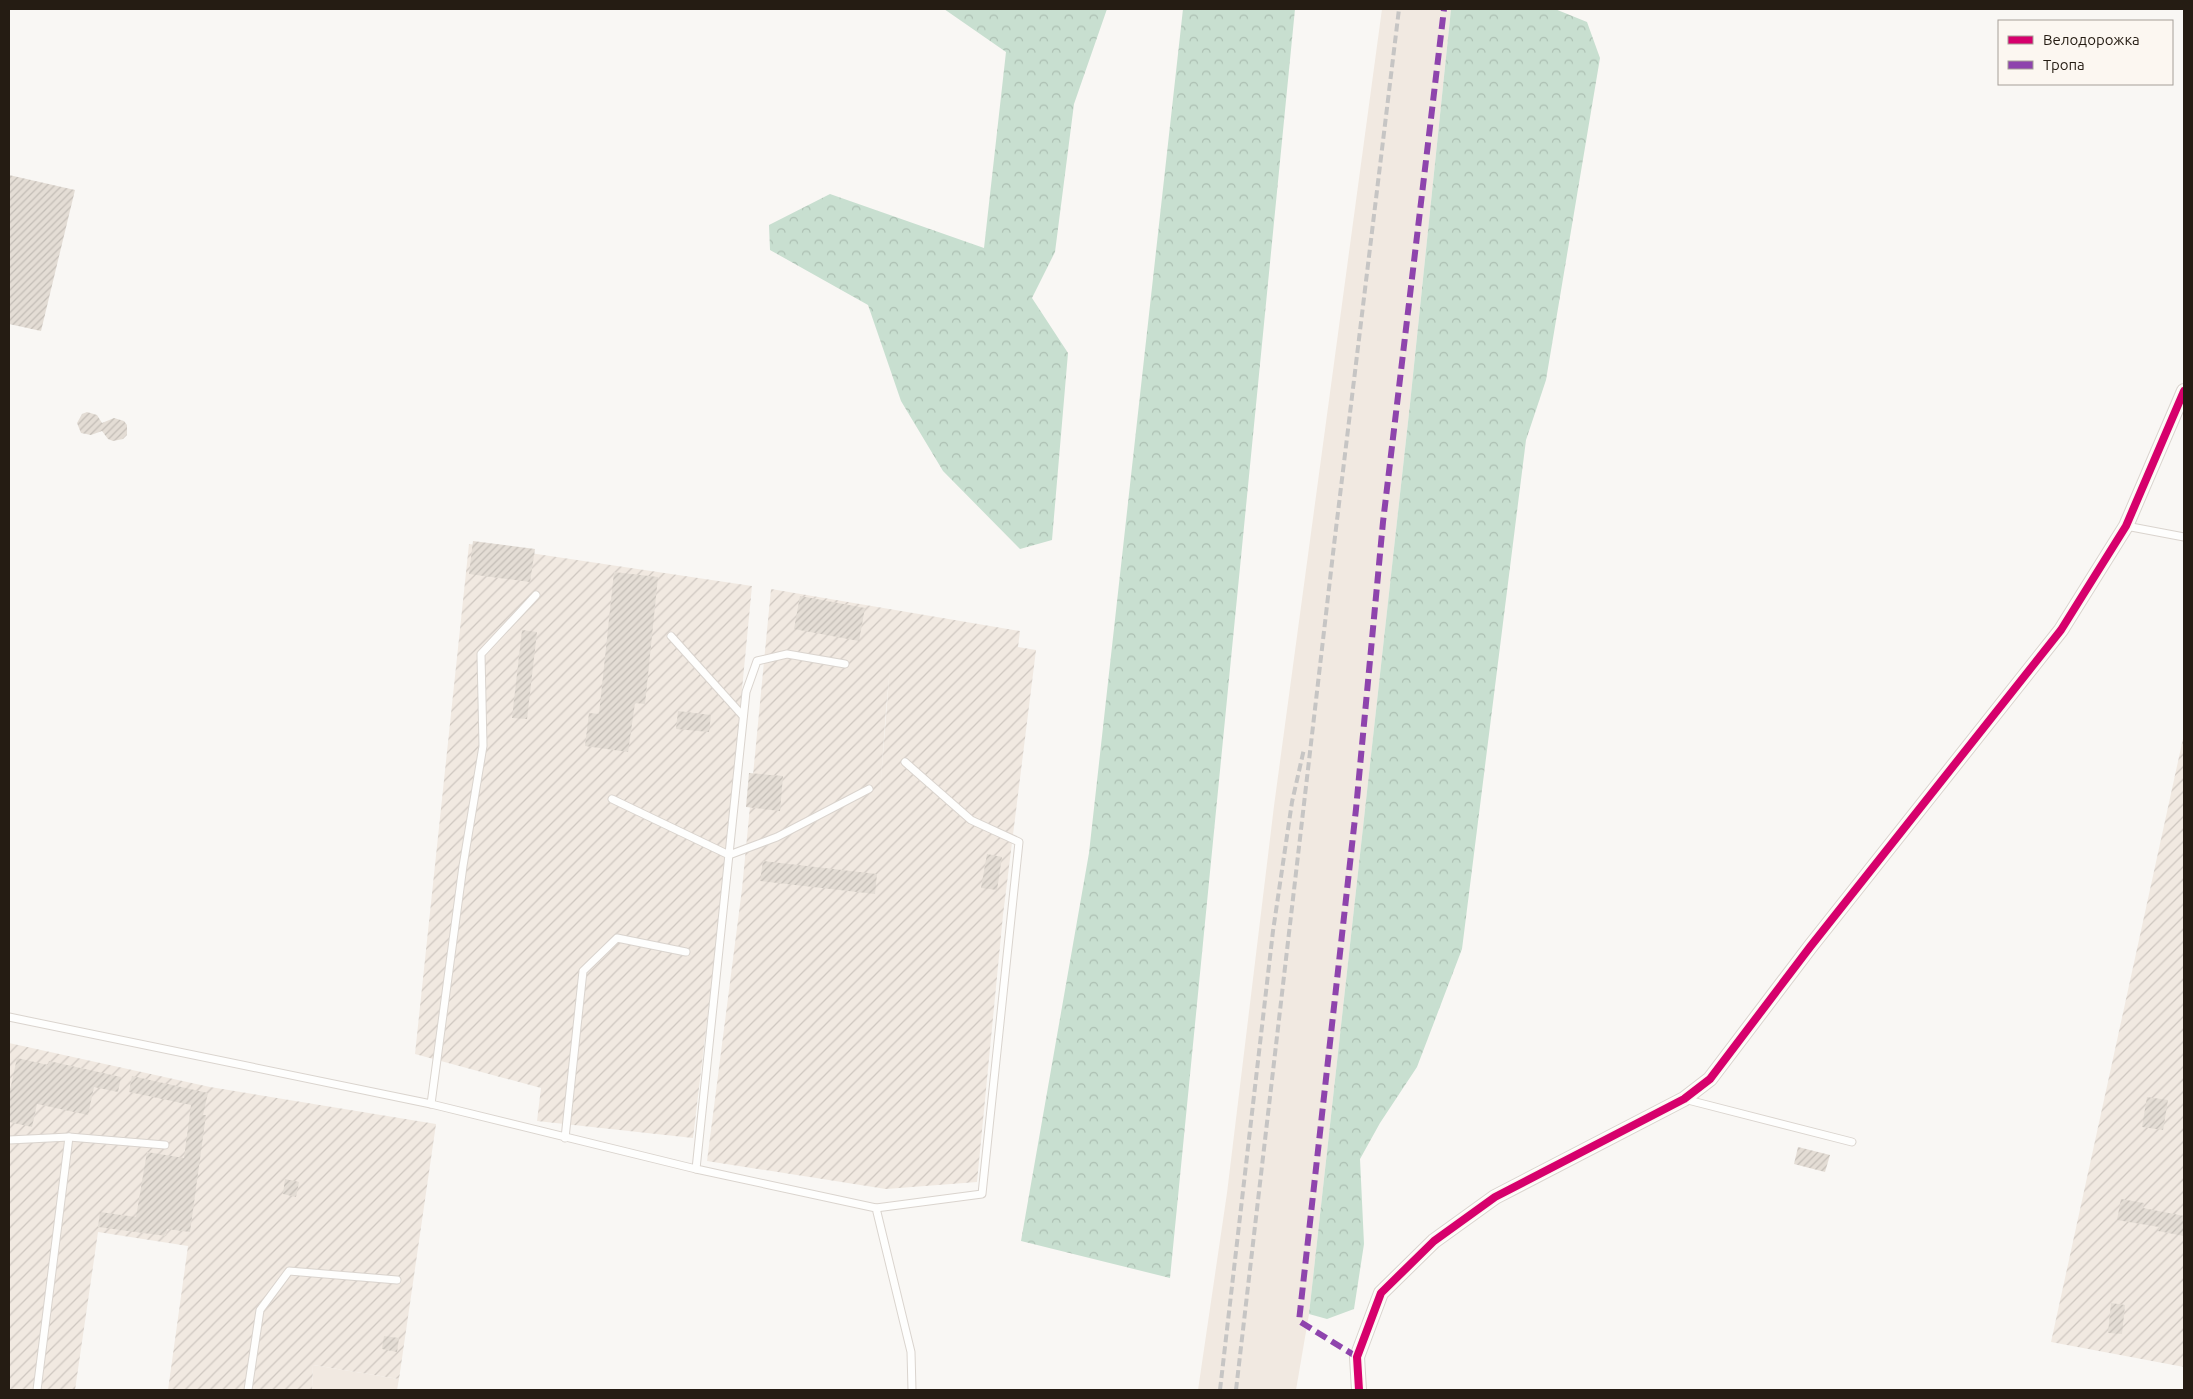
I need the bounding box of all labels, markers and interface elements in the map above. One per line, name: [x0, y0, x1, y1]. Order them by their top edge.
legend: [1998, 20, 2173, 85]
text: Велодорожка: [2043, 31, 2140, 48]
text: Тропа: [2043, 56, 2085, 73]

